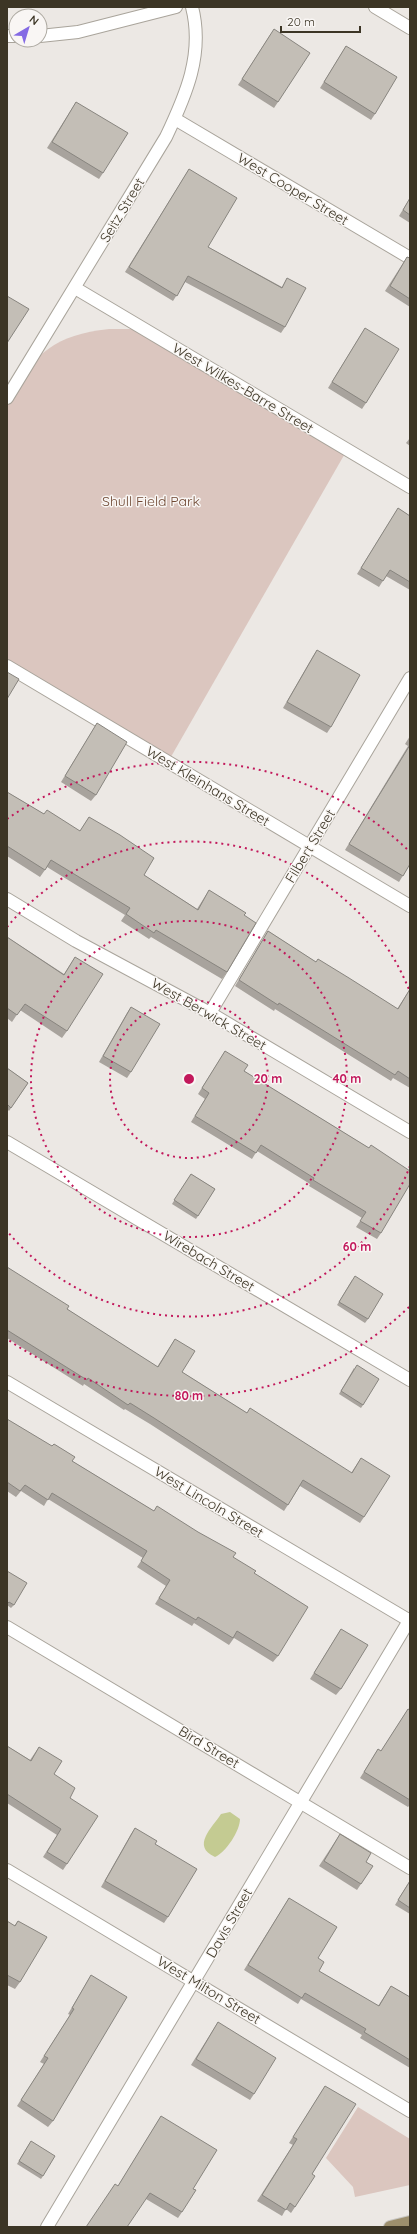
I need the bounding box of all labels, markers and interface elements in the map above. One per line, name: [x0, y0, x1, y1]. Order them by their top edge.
north arrow: [8, 8, 48, 48]
scale bar: [281, 8, 360, 34]
text: N: [27, 12, 42, 28]
text: 20 m: [287, 14, 315, 29]
street label: West Cooper Street: [234, 149, 352, 229]
street label: Seitz Street: [96, 174, 148, 246]
street label: West Wilkes-Barre Street: [169, 339, 317, 437]
park label: Shull Field Park: [102, 492, 200, 510]
street label: West Kleinhans Street: [143, 742, 273, 830]
street label: Filbert Street: [281, 806, 339, 886]
street label: West Berwick Street: [148, 974, 270, 1054]
text: 20 m: [254, 1071, 282, 1086]
text: 40 m: [333, 1071, 361, 1086]
centre of rings: [182, 1072, 196, 1086]
street label: Wirebach Street: [160, 1227, 258, 1296]
text: 60 m: [343, 1239, 371, 1254]
text: 80 m: [175, 1388, 203, 1403]
street label: West Lincoln Street: [151, 1462, 267, 1542]
street label: Bird Street: [175, 1722, 243, 1772]
street label: Davis Street: [202, 1885, 256, 1961]
street label: West Milton Street: [154, 1952, 264, 2028]

